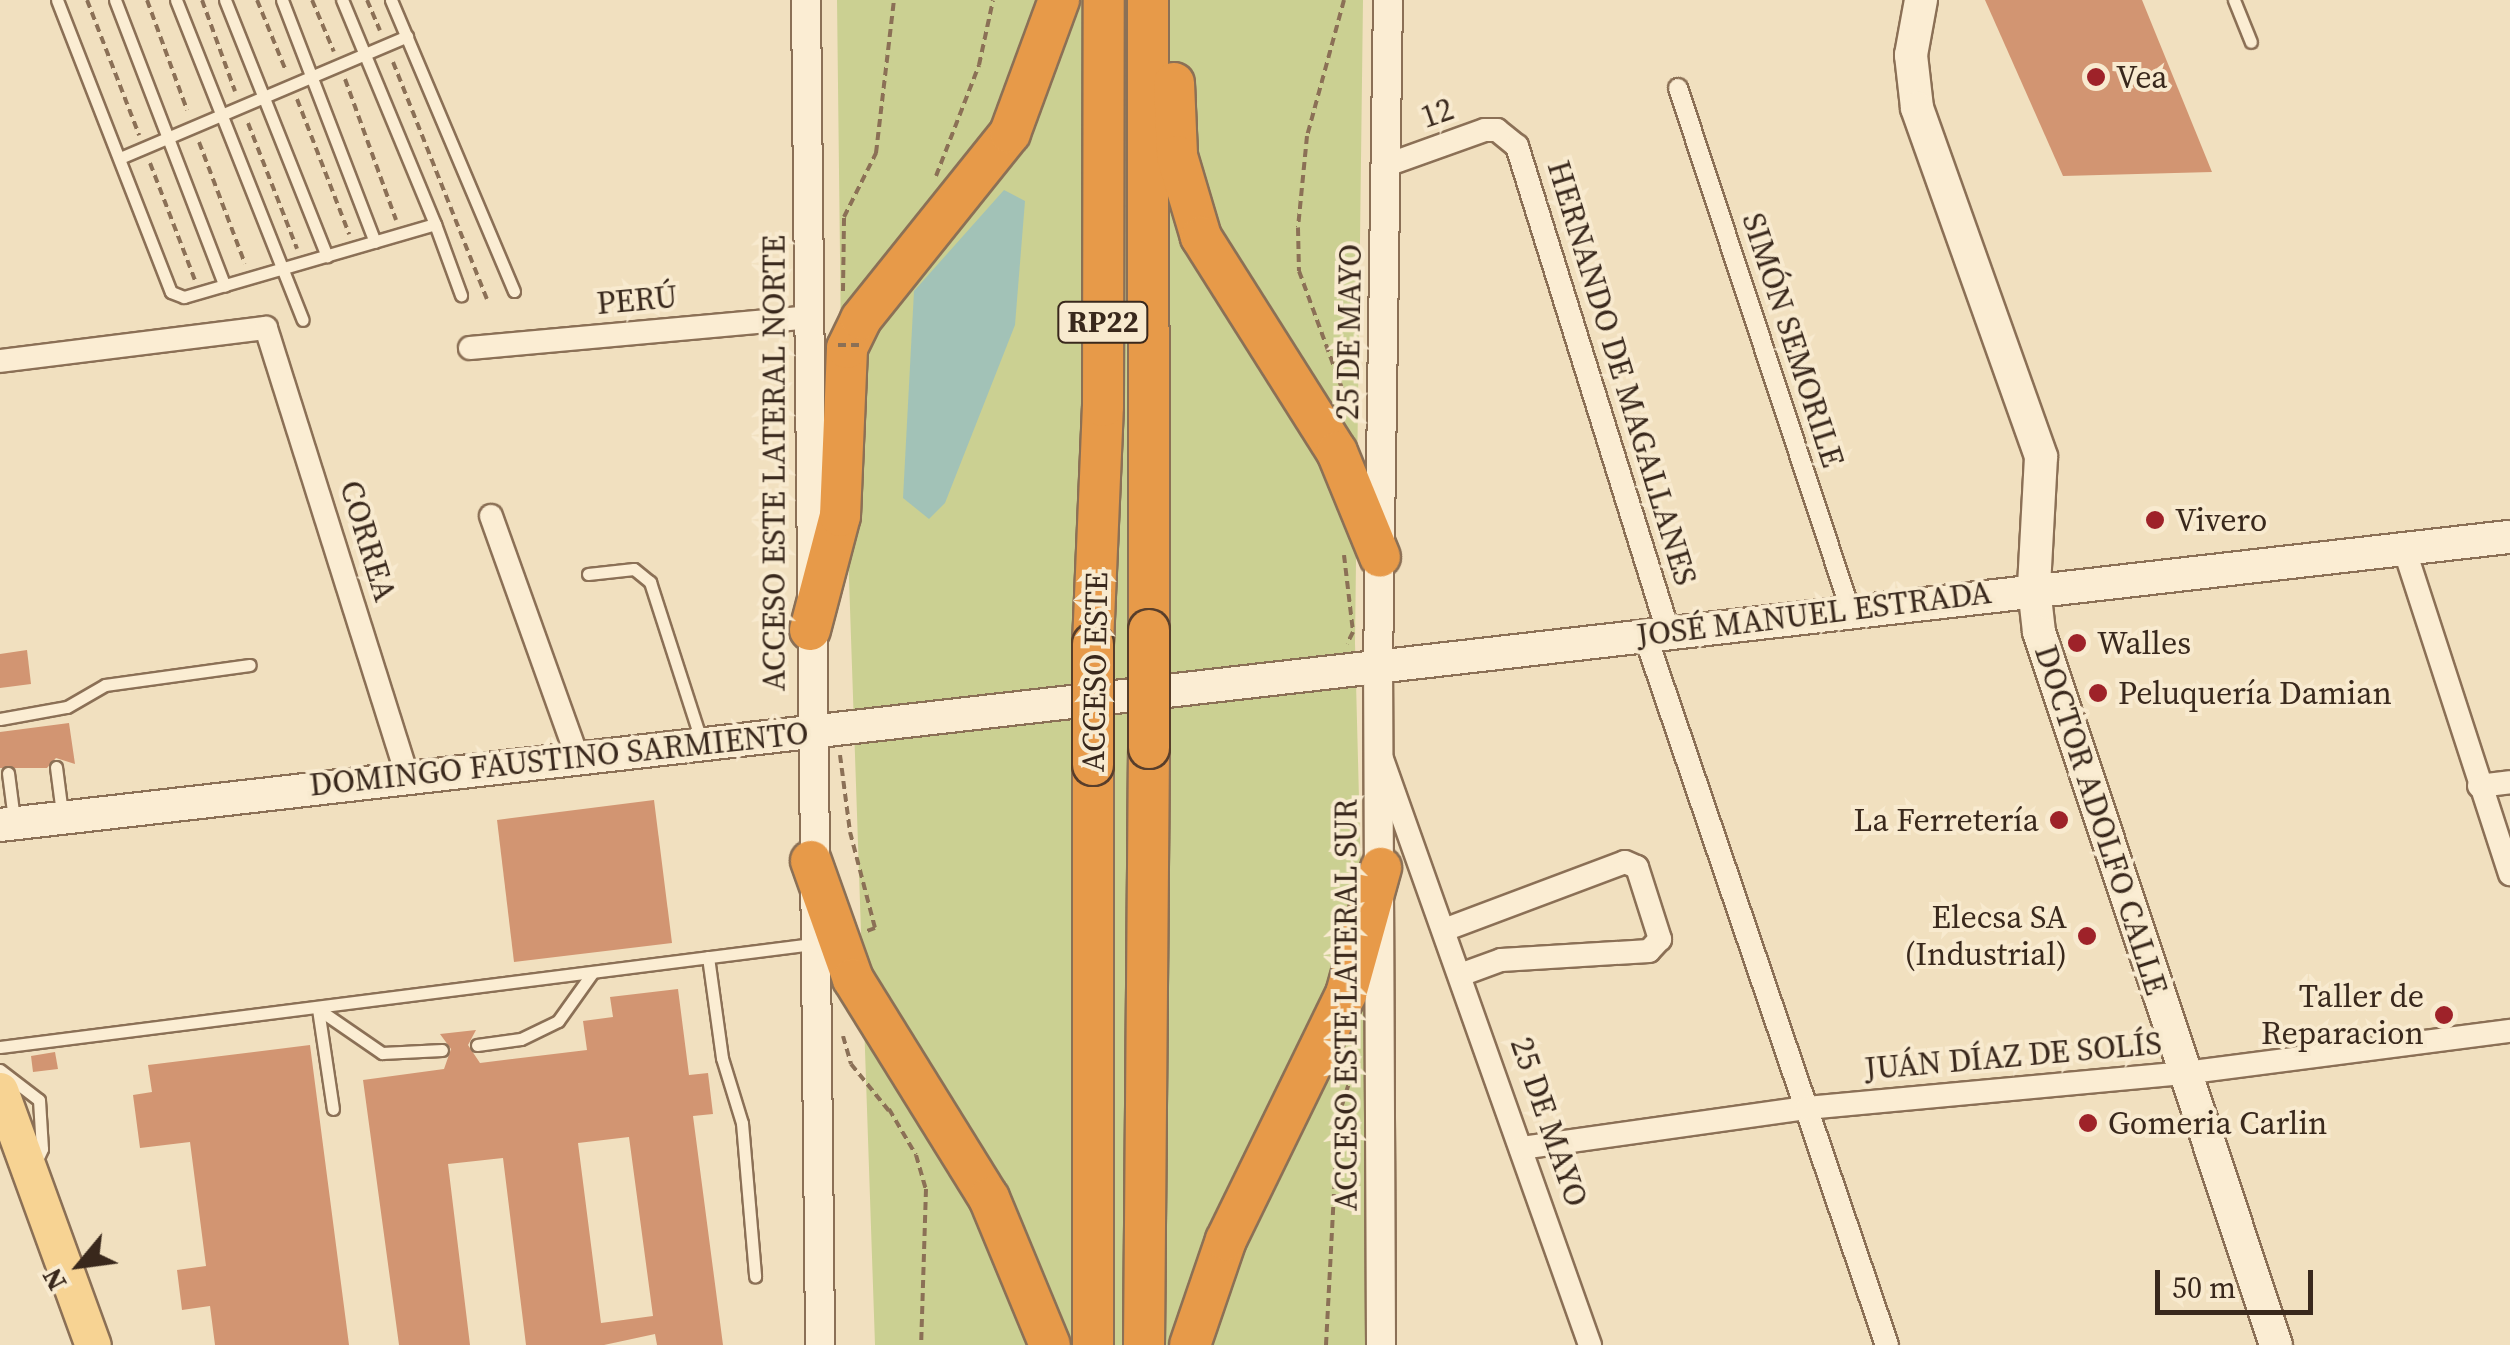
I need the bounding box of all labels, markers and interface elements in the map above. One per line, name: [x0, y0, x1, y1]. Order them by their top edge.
place label: Vea: [2116, 58, 2168, 96]
marker: Vea: [2085, 66, 2107, 88]
street label: 12: [1416, 90, 1458, 136]
street label: HERNANDO DE MAGALLANES: [1539, 156, 1705, 590]
street label: SIMÓN SEMORILE: [1734, 208, 1852, 472]
street label: ACCESO ESTE LATERAL NORTE: [755, 235, 793, 691]
street label: 25 DE MAYO: [1328, 243, 1370, 421]
street label: PERÚ: [595, 277, 679, 323]
road number: RP22: [1056, 297, 1150, 347]
street label: CORREA: [331, 476, 405, 606]
place label: Vivero: [2175, 501, 2267, 539]
marker: Vivero: [2144, 509, 2166, 531]
street label: ACCESO ESTE: [1074, 572, 1116, 772]
street label: JOSÉ MANUEL ESTRADA: [1634, 573, 1994, 655]
place label: Walles: [2097, 624, 2191, 662]
marker: Walles: [2066, 632, 2088, 654]
street label: DOCTOR ADOLFO CALLE: [2026, 640, 2176, 1000]
place label: Peluquería Damian: [2118, 674, 2392, 712]
marker: Peluquería Damian: [2087, 682, 2109, 704]
street label: DOMINGO FAUSTINO SARMIENTO: [308, 714, 810, 804]
street label: ACCESO ESTE LATERAL SUR: [1327, 799, 1365, 1211]
place label: La Ferretería: [1853, 801, 2039, 839]
marker: La Ferretería: [2048, 809, 2070, 831]
place label: Elecsa SA (Industrial): [1904, 899, 2067, 974]
marker: Elecsa SA (Industrial): [2076, 925, 2098, 947]
place label: Taller de Reparacion: [2261, 978, 2424, 1053]
marker: Taller de Reparacion: [2433, 1004, 2455, 1026]
street label: JUÁN DÍAZ DE SOLÍS: [1863, 1024, 2163, 1088]
street label: 25 DE MAYO: [1502, 1032, 1596, 1212]
place label: Gomeria Carlin: [2108, 1104, 2327, 1142]
marker: Gomeria Carlin: [2077, 1112, 2099, 1134]
north arrow: [30, 1215, 130, 1315]
scale bar: [2160, 1250, 2318, 1312]
text: N: [32, 1261, 75, 1298]
text: 50 m: [2172, 1267, 2236, 1308]

